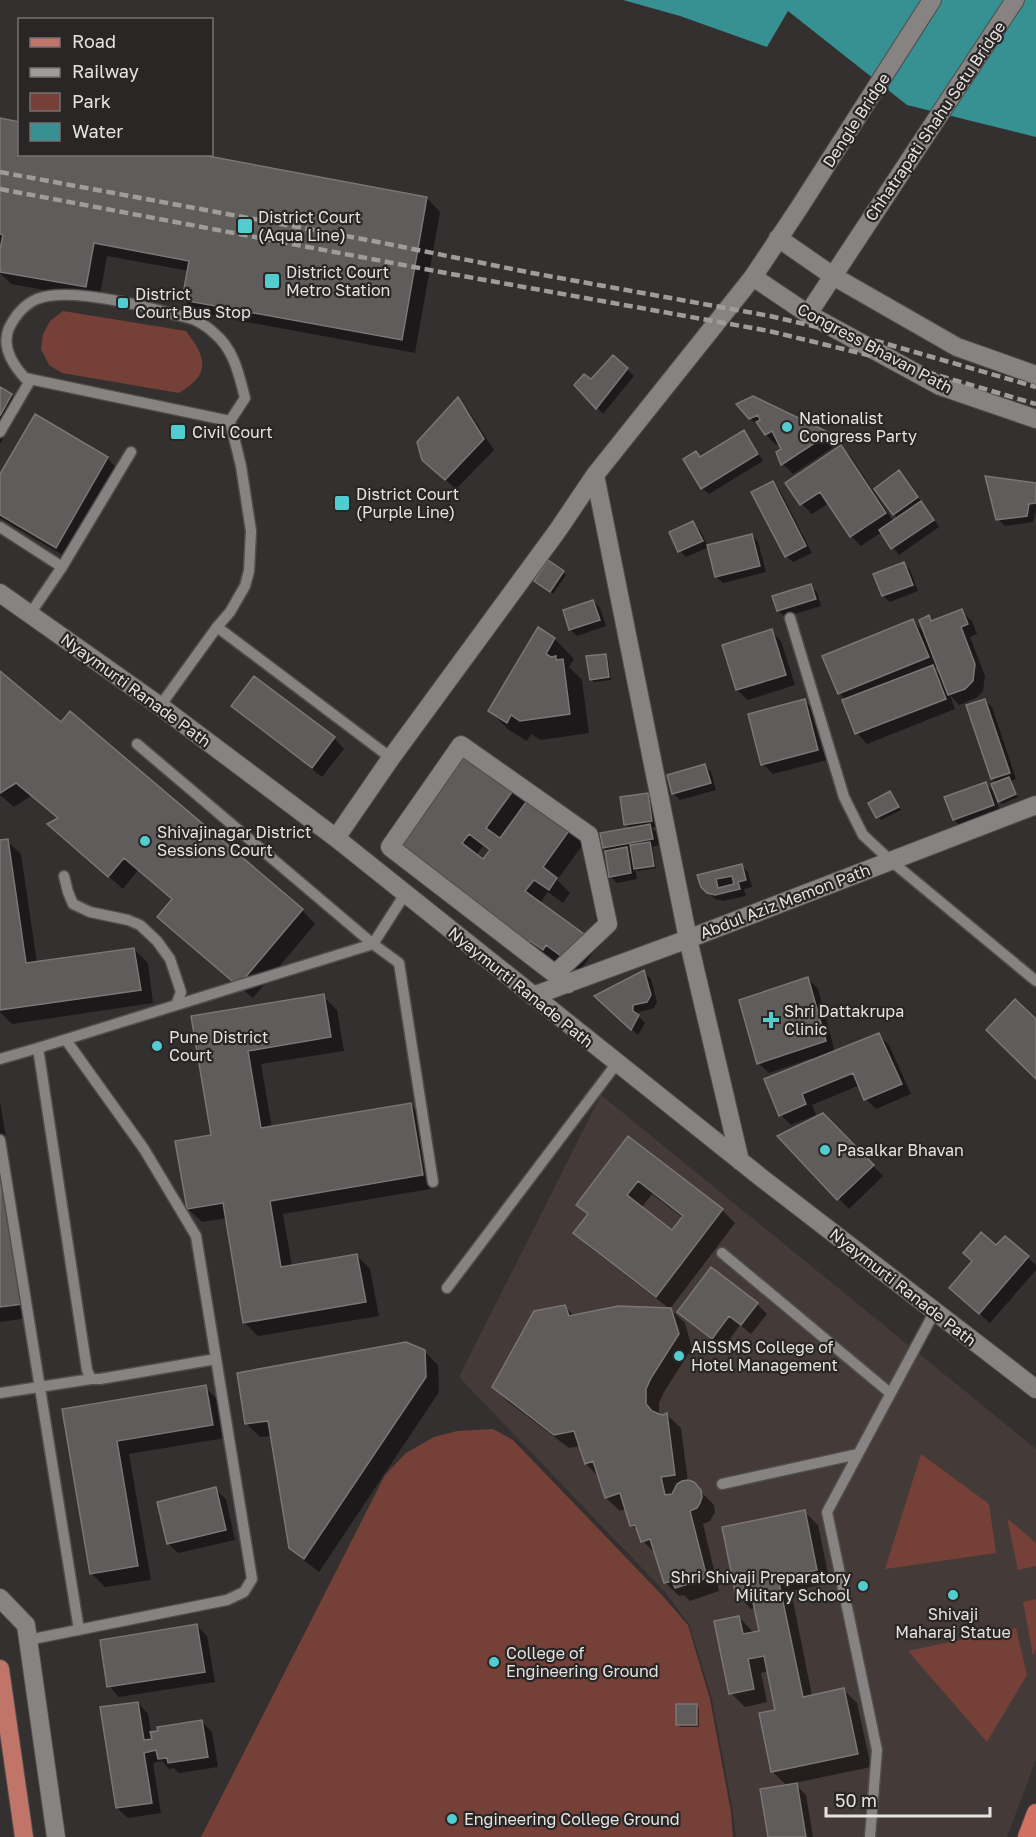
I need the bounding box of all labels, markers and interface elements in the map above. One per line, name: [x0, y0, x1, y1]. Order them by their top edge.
street label: Chhatrapati Shahu Setu Bridge: [860, 17, 1010, 225]
legend: [18, 18, 213, 156]
text: Road: [72, 30, 116, 52]
text: Railway: [72, 60, 139, 82]
street label: Dengle Bridge: [818, 69, 894, 171]
text: Park: [72, 90, 111, 112]
text: Water: [72, 120, 123, 142]
place label: District Court (Aqua Line): [258, 207, 361, 245]
marker: District Court (Aqua Line): [236, 217, 254, 235]
place label: District Court Metro Station: [286, 262, 390, 300]
marker: District Court Metro Station: [263, 272, 281, 290]
place label: District Court Bus Stop: [135, 284, 251, 322]
marker: District Court Bus Stop: [116, 296, 130, 310]
street label: Congress Bhavan Path: [794, 299, 956, 397]
place label: Nationalist Congress Party: [799, 408, 917, 446]
marker: Nationalist Congress Party: [780, 420, 794, 434]
place label: Civil Court: [192, 422, 273, 442]
marker: Civil Court: [169, 423, 187, 441]
place label: District Court (Purple Line): [356, 484, 459, 522]
marker: District Court (Purple Line): [333, 494, 351, 512]
street label: Nyaymurti Ranade Path: [57, 629, 215, 751]
place label: Shivajinagar District Sessions Court: [157, 822, 311, 860]
marker: Shivajinagar District Sessions Court: [138, 834, 152, 848]
street label: Abdul Aziz Memon Path: [697, 859, 873, 943]
street label: Nyaymurti Ranade Path: [445, 922, 597, 1052]
place label: Shri Dattakrupa Clinic: [784, 1001, 904, 1039]
marker: Shri Dattakrupa Clinic: [762, 1011, 780, 1029]
place label: Pune District Court: [169, 1027, 268, 1065]
marker: Pune District Court: [150, 1039, 164, 1053]
place label: Pasalkar Bhavan: [837, 1140, 964, 1160]
marker: Pasalkar Bhavan: [818, 1143, 832, 1157]
street label: Nyaymurti Ranade Path: [826, 1224, 980, 1350]
place label: AISSMS College of Hotel Management: [691, 1337, 838, 1375]
marker: AISSMS College of Hotel Management: [672, 1349, 686, 1363]
place label: Shri Shivaji Preparatory Military School: [671, 1567, 851, 1605]
marker: Shri Shivaji Preparatory Military School: [856, 1579, 870, 1593]
marker: Shivaji Maharaj Statue: [946, 1588, 960, 1602]
place label: Shivaji Maharaj Statue: [895, 1604, 1011, 1642]
place label: College of Engineering Ground: [506, 1643, 659, 1681]
marker: College of Engineering Ground: [487, 1655, 501, 1669]
scale bar: [826, 1780, 990, 1818]
text: 50 m: [835, 1789, 877, 1811]
place label: Engineering College Ground: [464, 1809, 680, 1829]
marker: Engineering College Ground: [445, 1812, 459, 1826]

